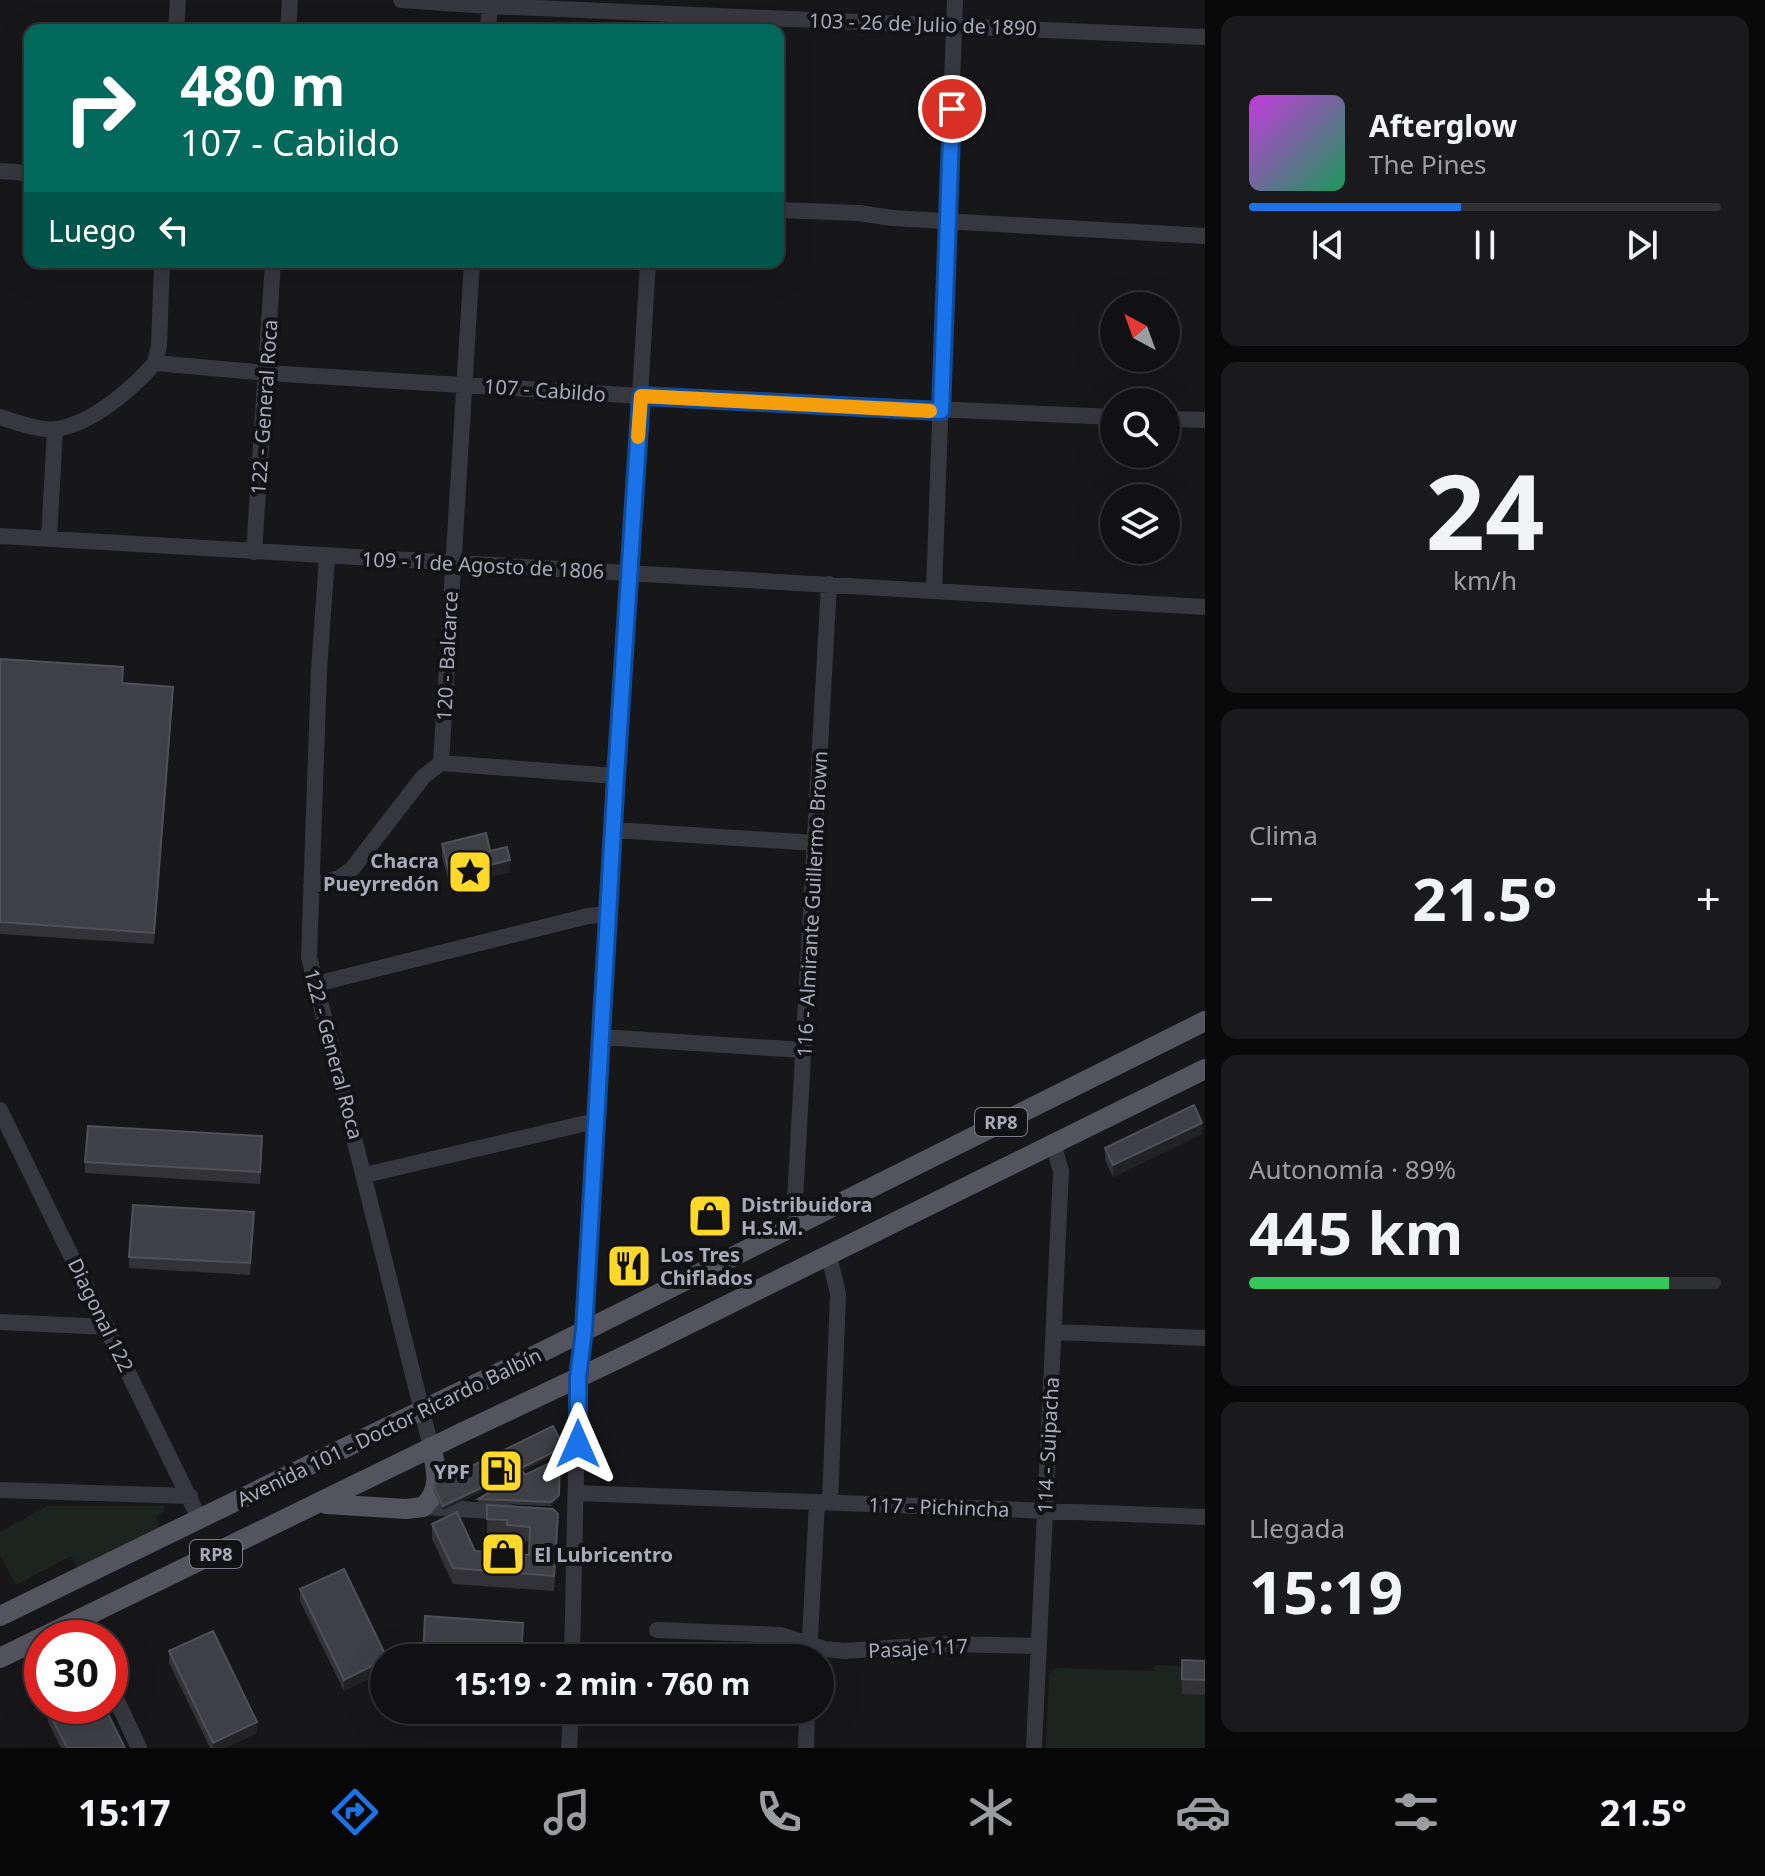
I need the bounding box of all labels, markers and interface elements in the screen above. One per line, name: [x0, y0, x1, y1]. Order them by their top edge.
street label: 103 - 26 de Julio de 1890: [809, 7, 1037, 41]
text: 480 m: [180, 46, 345, 122]
icon: right: [48, 56, 152, 160]
pin: [918, 75, 986, 143]
icon: arrive: [930, 87, 974, 131]
text: Afterglow: [1369, 105, 1517, 146]
text: 107 - Cabildo: [180, 118, 400, 167]
text: The Pines: [1369, 146, 1487, 182]
icon: left: [152, 208, 196, 252]
text: Luego: [48, 210, 136, 251]
icon: previous: [1306, 223, 1350, 267]
icon: pause: [1463, 223, 1507, 267]
icon: next: [1620, 223, 1664, 267]
north arrow: [1100, 292, 1180, 372]
map controls: [1100, 292, 1180, 564]
street label: 122 - General Roca: [244, 319, 284, 495]
street label: 107 - Cabildo: [483, 372, 607, 408]
button: search: [1100, 388, 1180, 468]
text: 24: [1426, 439, 1544, 580]
button: layers: [1100, 484, 1180, 564]
street label: 109 - 1 de Agosto de 1806: [361, 545, 605, 585]
text: km/h: [1453, 562, 1517, 598]
street label: 120 - Balcarce: [430, 590, 464, 722]
street label: 116 - Almirante Guillermo Brown: [790, 750, 834, 1058]
text: Clima: [1249, 817, 1318, 853]
place label: Chacra Pueyrredón: [323, 847, 439, 897]
place icon: Chacra Pueyrredón: [446, 848, 494, 896]
text: 21.5°: [1412, 857, 1558, 939]
text: −: [1249, 868, 1274, 928]
text: +: [1696, 868, 1721, 928]
street label: 122 - General Roca: [298, 966, 370, 1142]
road number: RP8: [975, 1108, 1027, 1136]
text: Autonomía · 89%: [1249, 1151, 1456, 1187]
place label: Distribuidora H.S.M.: [741, 1191, 873, 1241]
text: 445 km: [1249, 1191, 1463, 1273]
shop icon: Distribuidora H.S.M.: [686, 1192, 734, 1240]
place label: Los Tres Chiflados: [660, 1241, 753, 1291]
restaurant icon: Los Tres Chiflados: [605, 1242, 653, 1290]
street label: Diagonal 122: [62, 1254, 140, 1376]
street label: Avenida 101 - Doctor Ricardo Balbín: [232, 1341, 546, 1513]
street label: 114 - Suipacha: [1031, 1376, 1065, 1514]
position arrow: [536, 1402, 620, 1486]
fuel station icon: YPF: [477, 1447, 525, 1495]
place label: YPF: [434, 1458, 470, 1485]
street label: 117 - Pichincha: [868, 1491, 1010, 1523]
text: Llegada: [1249, 1510, 1345, 1546]
shop icon: El Lubricentro: [479, 1530, 527, 1578]
road number: RP8: [190, 1540, 242, 1568]
place label: El Lubricentro: [534, 1541, 673, 1568]
text: 15:19: [1249, 1550, 1403, 1632]
speed limit sign: 30: [24, 1620, 128, 1724]
street label: Pasaje 117: [867, 1632, 969, 1664]
text: 15:19 · 2 min · 760 m: [454, 1663, 750, 1704]
icon: directions: [327, 1784, 383, 1840]
icon: music: [539, 1784, 595, 1840]
icon: phone: [751, 1784, 807, 1840]
icon: climate: [963, 1784, 1019, 1840]
icon: car: [1175, 1784, 1231, 1840]
icon: filters: [1388, 1784, 1444, 1840]
text: 15:17: [78, 1788, 171, 1837]
text: 21.5°: [1600, 1788, 1687, 1837]

